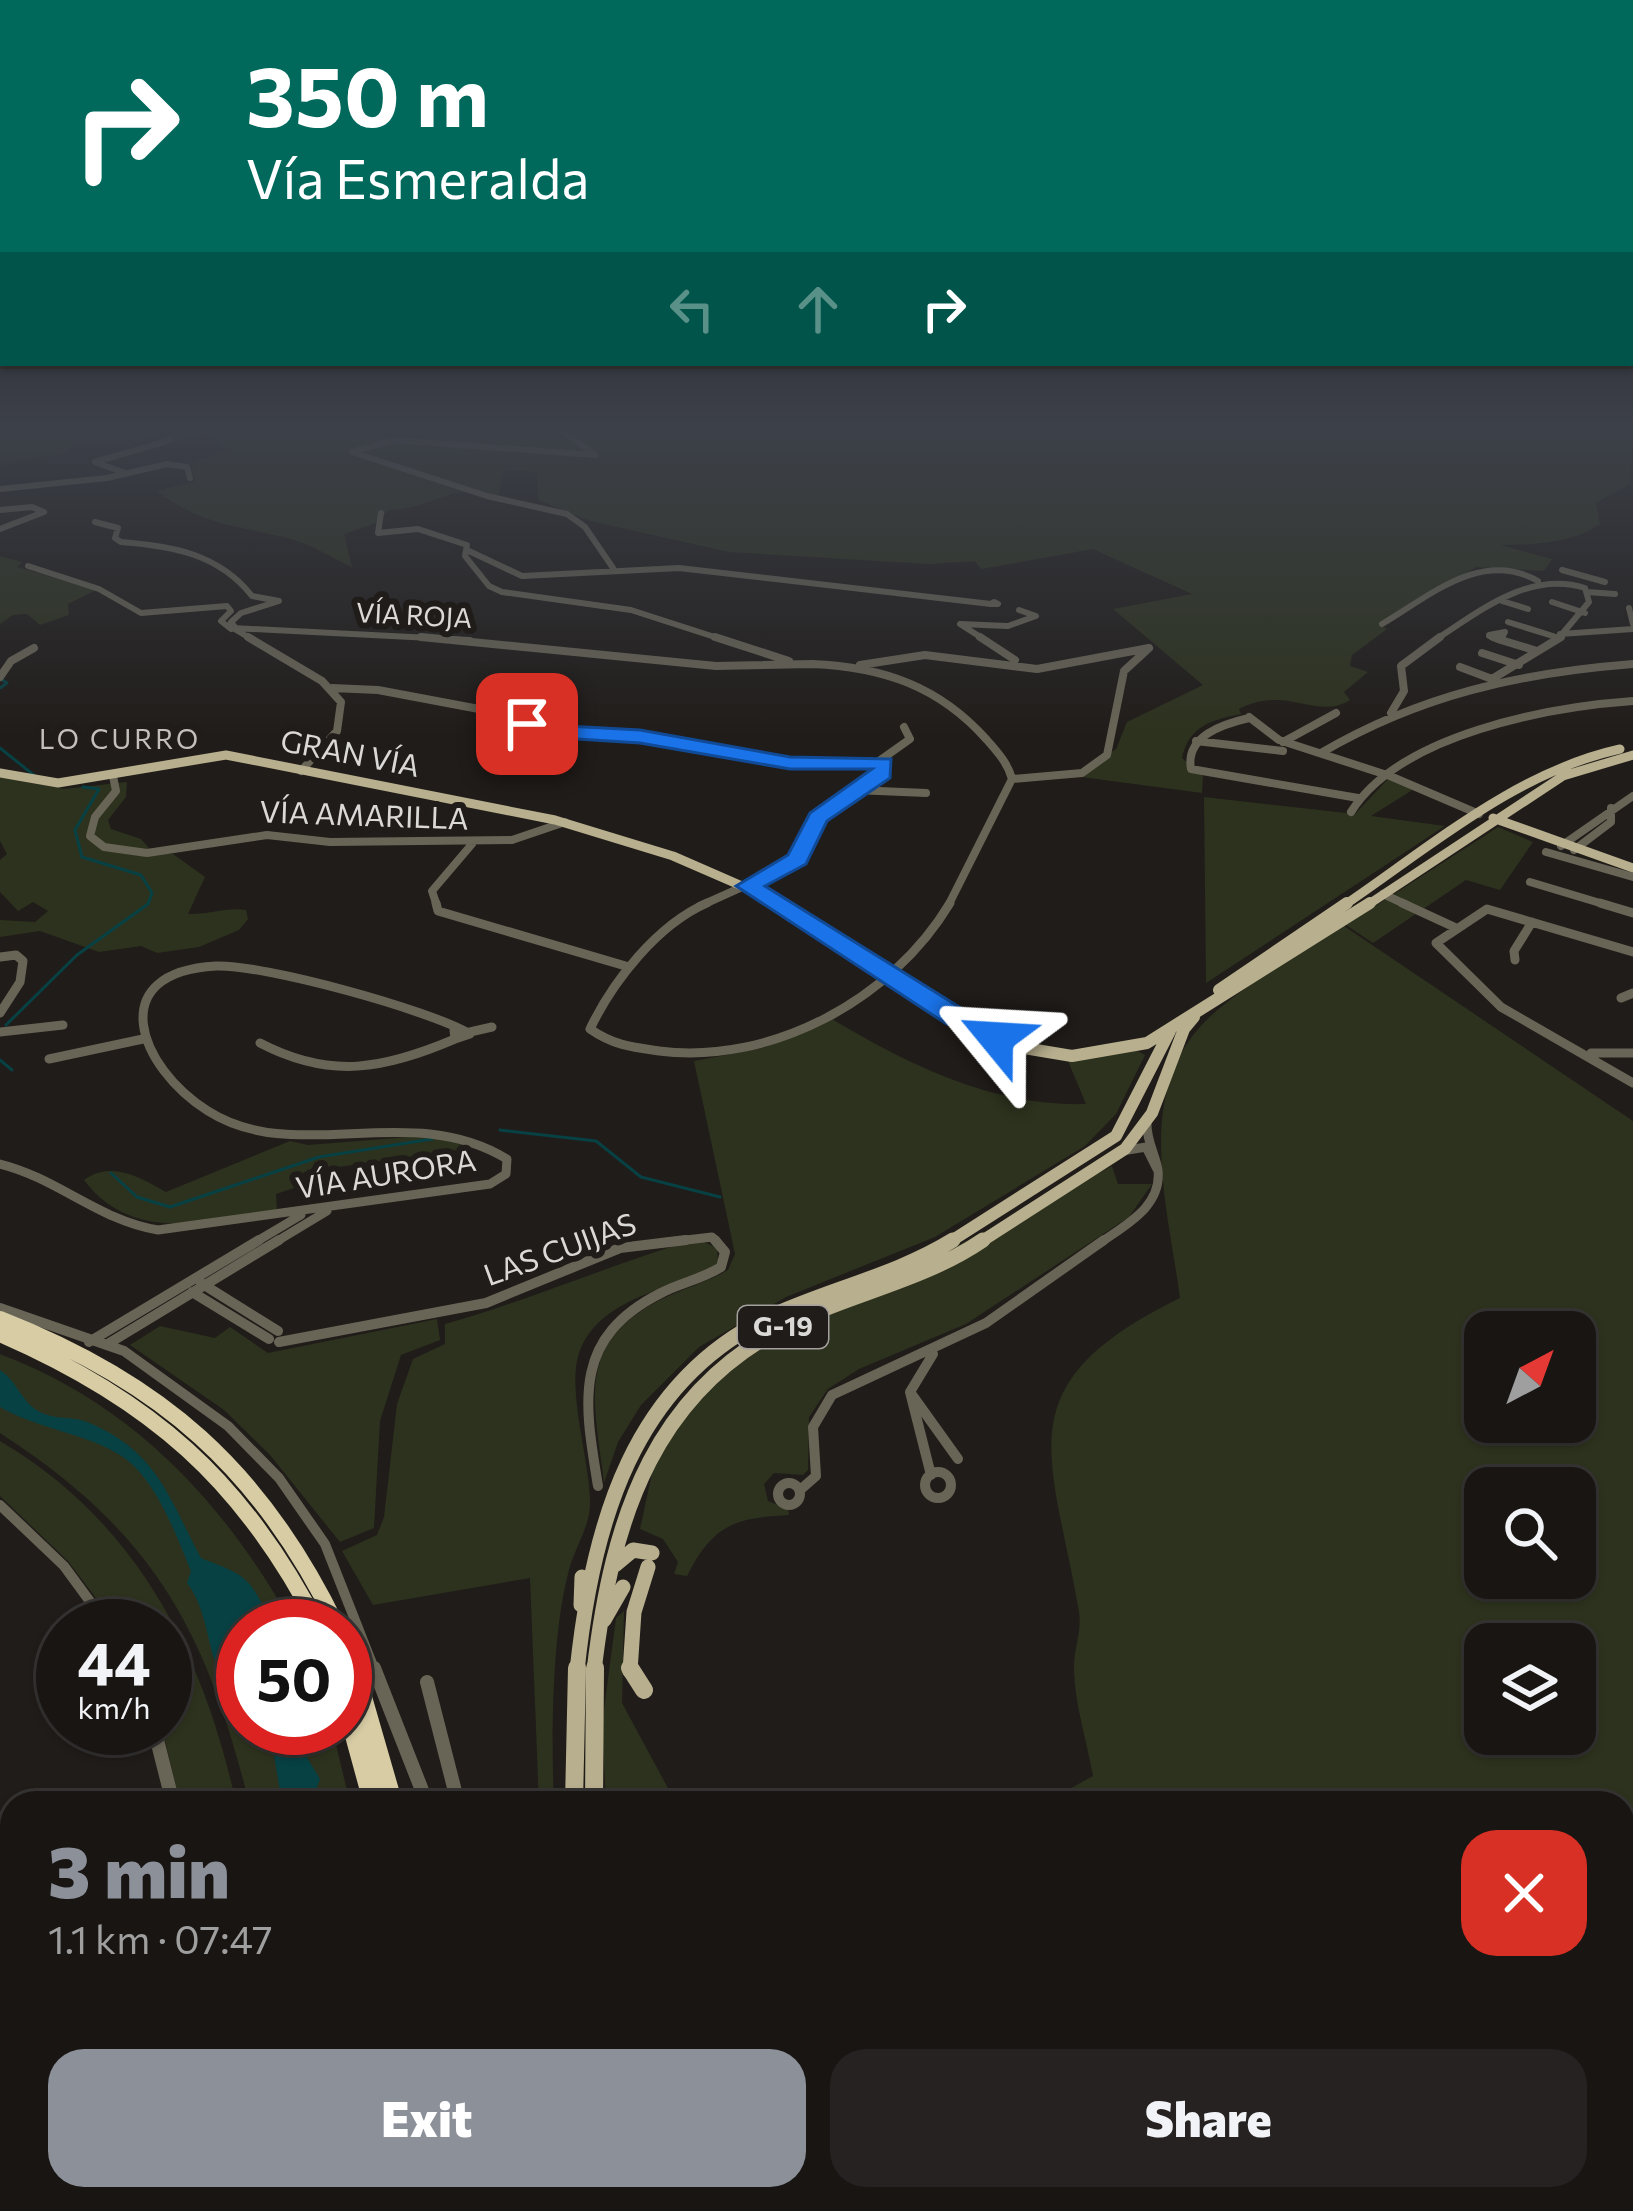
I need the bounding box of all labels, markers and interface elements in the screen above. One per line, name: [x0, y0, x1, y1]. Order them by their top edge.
text: 350 m: [246, 42, 489, 144]
icon: right: [48, 48, 204, 204]
text: Vía Esmeralda: [246, 144, 589, 210]
icon: left: [659, 276, 725, 342]
icon: ahead: [785, 276, 851, 342]
icon: right: [911, 276, 977, 342]
street label: VÍA ROJA: [355, 595, 473, 634]
pin: [476, 673, 578, 775]
icon: arrive: [494, 691, 560, 757]
street label: GRAN VÍA: [278, 720, 423, 783]
district label: LO CURRO: [39, 722, 201, 755]
street label: VÍA AMARILLA: [259, 791, 469, 836]
position arrow: [933, 975, 1059, 1101]
street label: VÍA AURORA: [293, 1140, 478, 1205]
street label: LAS CUIJAS: [478, 1203, 640, 1292]
road number: G-19: [738, 1306, 828, 1348]
north arrow: [1464, 1311, 1596, 1443]
map controls: [1464, 1311, 1596, 1755]
button: search: [1464, 1467, 1596, 1599]
speed limit sign: 50: [216, 1599, 372, 1755]
button: layers: [1464, 1623, 1596, 1755]
text: 44: [77, 1625, 151, 1698]
text: km/h: [78, 1688, 150, 1725]
text: 3 min: [48, 1825, 230, 1913]
button: close: [1461, 1830, 1587, 1956]
text: 1.1 km · 07:47: [48, 1914, 273, 1962]
button: Exit: [48, 2049, 806, 2187]
button: Share: [830, 2049, 1587, 2187]

